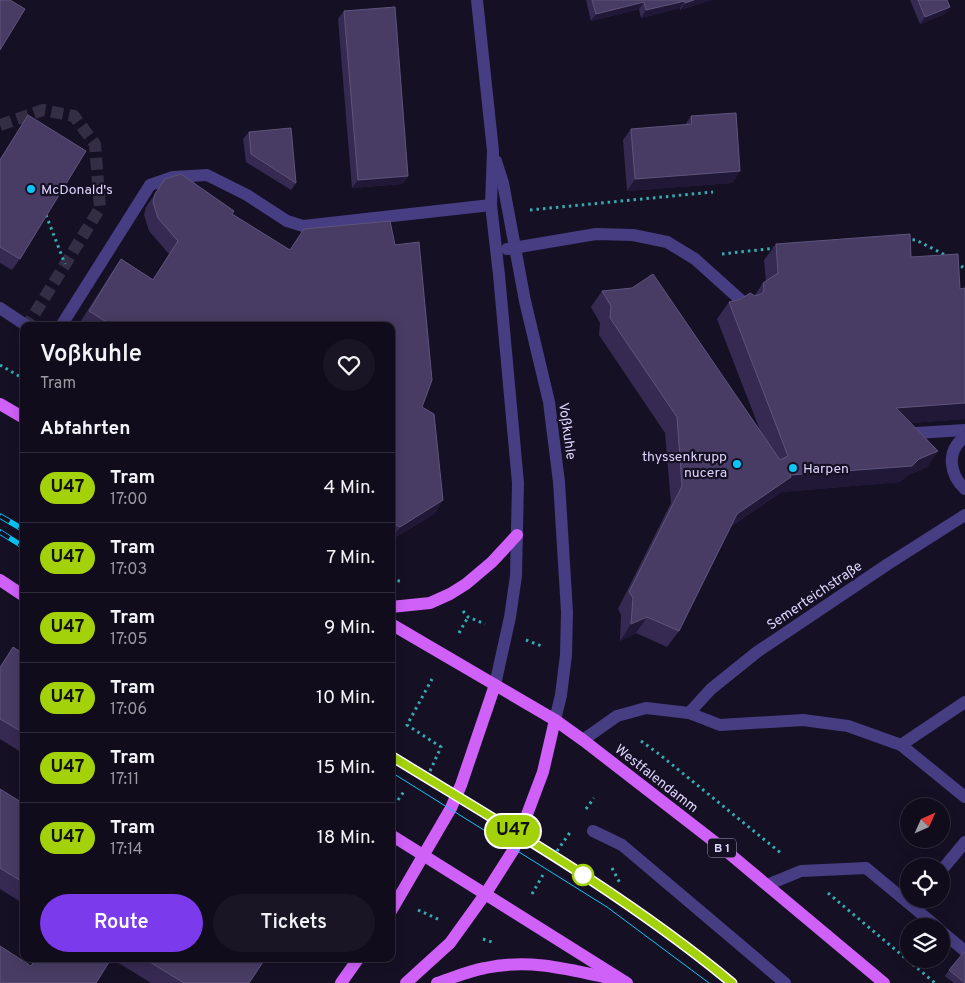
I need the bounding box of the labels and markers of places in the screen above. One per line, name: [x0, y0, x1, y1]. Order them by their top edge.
place label: McDonald's: [41, 182, 113, 199]
marker: McDonald's: [25, 183, 37, 195]
place label: thyssenkrupp nucera: [642, 449, 727, 482]
marker: thyssenkrupp nucera: [731, 458, 743, 470]
place label: Harpen: [803, 461, 849, 478]
marker: Harpen: [787, 462, 799, 474]
unlabelled marker: [572, 864, 594, 886]

